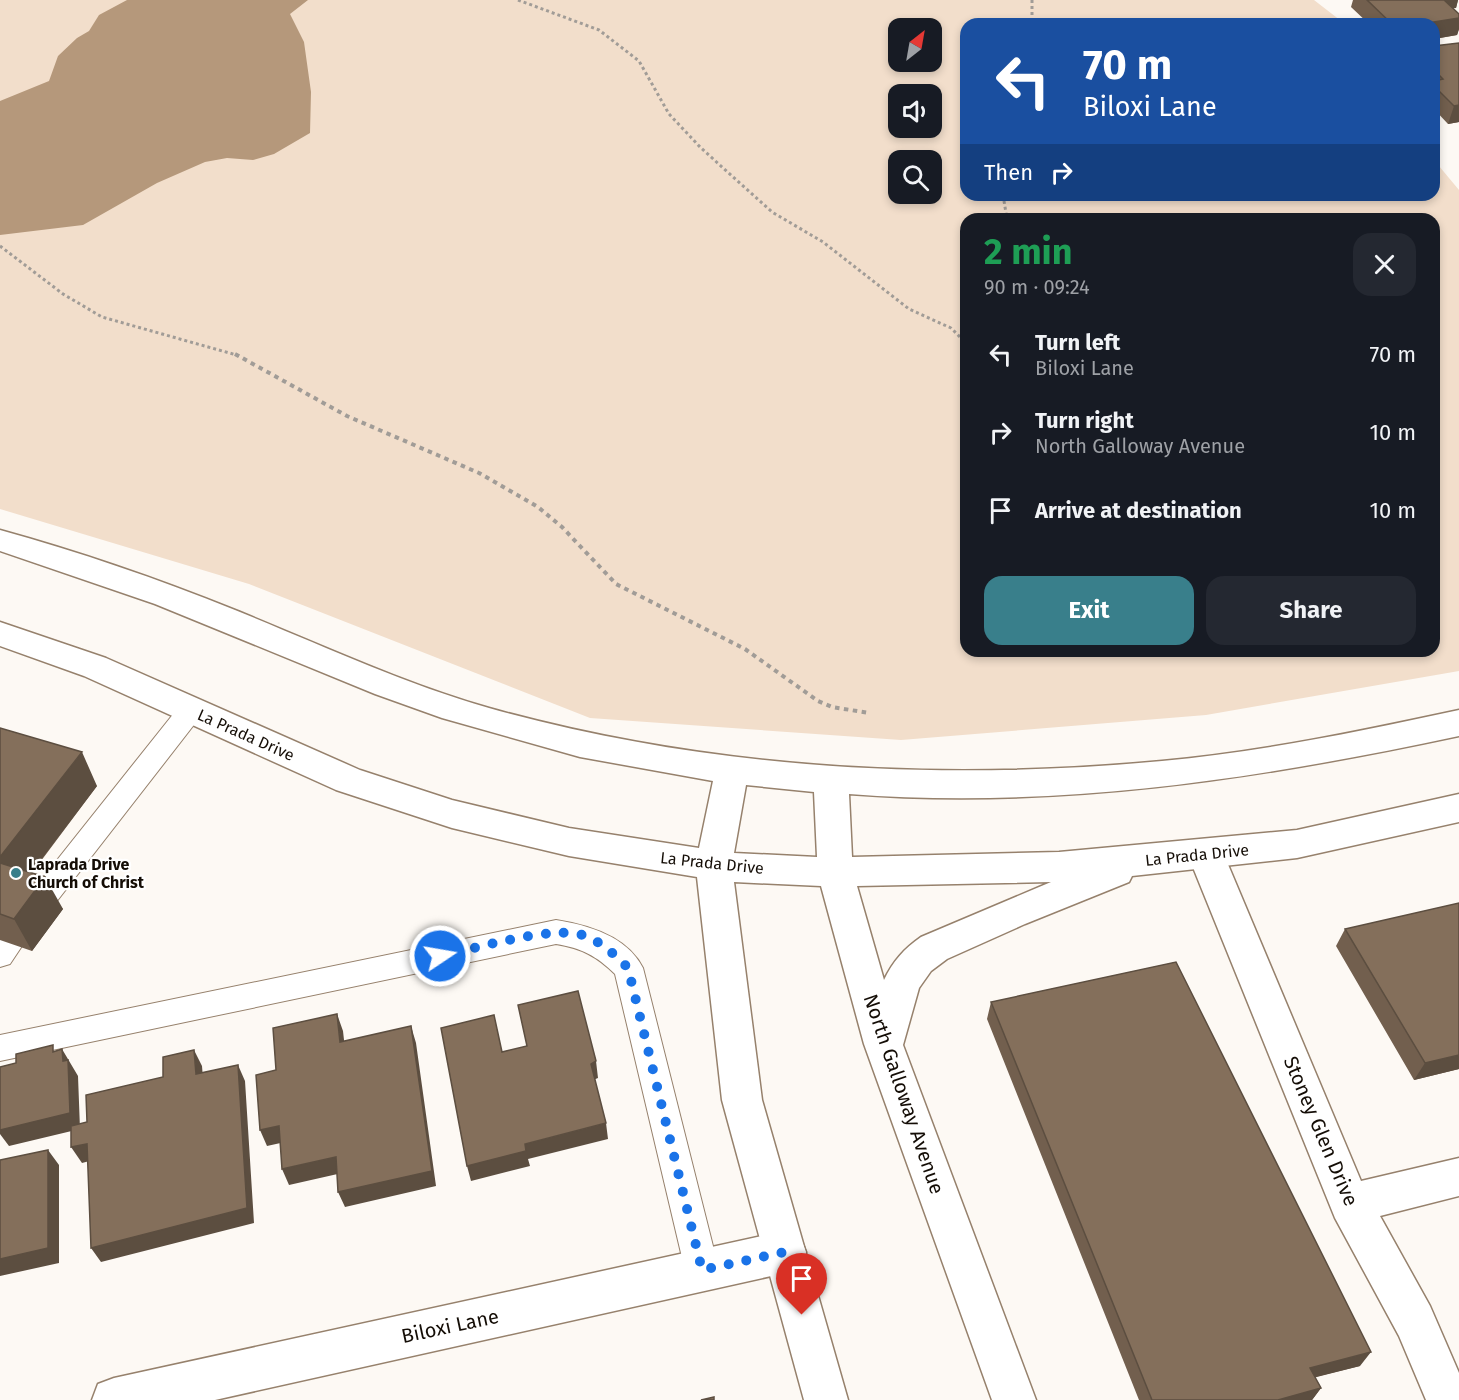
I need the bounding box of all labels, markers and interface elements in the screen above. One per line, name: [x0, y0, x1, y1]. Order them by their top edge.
north arrow: [888, 18, 942, 72]
map controls: [888, 18, 942, 204]
text: 70 m: [1083, 40, 1172, 90]
icon: left: [984, 42, 1062, 120]
button: sound: [888, 84, 942, 138]
text: Biloxi Lane: [1083, 91, 1217, 123]
button: search: [888, 150, 942, 204]
icon: right: [1045, 156, 1078, 189]
text: Then: [984, 159, 1033, 186]
text: 2 min: [984, 230, 1073, 274]
button: close: [1353, 233, 1416, 296]
text: 90 m · 09:24: [984, 275, 1090, 299]
text: Turn left: [1035, 329, 1120, 356]
icon: left: [984, 338, 1017, 371]
text: 70 m: [1370, 341, 1416, 368]
text: Biloxi Lane: [1035, 356, 1134, 380]
text: Turn right: [1035, 407, 1134, 434]
icon: right: [984, 416, 1017, 449]
text: 10 m: [1370, 419, 1416, 446]
text: North Galloway Avenue: [1035, 434, 1245, 458]
icon: arrive: [984, 494, 1017, 527]
text: Arrive at destination: [1035, 497, 1242, 524]
text: 10 m: [1370, 497, 1416, 524]
button: Exit: [984, 576, 1194, 645]
button: Share: [1206, 576, 1416, 645]
street label: La Prada Drive: [195, 705, 297, 765]
street label: La Prada Drive: [1144, 840, 1250, 870]
street label: La Prada Drive: [659, 848, 765, 878]
place label: Laprada Drive Church of Christ: [28, 855, 145, 892]
marker: Laprada Drive Church of Christ: [9, 866, 23, 880]
position arrow: [408, 924, 472, 988]
street label: North Galloway Avenue: [858, 991, 950, 1197]
street label: Stoney Glen Drive: [1279, 1052, 1363, 1210]
pin: [776, 1253, 827, 1315]
icon: arrive: [785, 1262, 818, 1295]
street label: Biloxi Lane: [399, 1304, 501, 1348]

